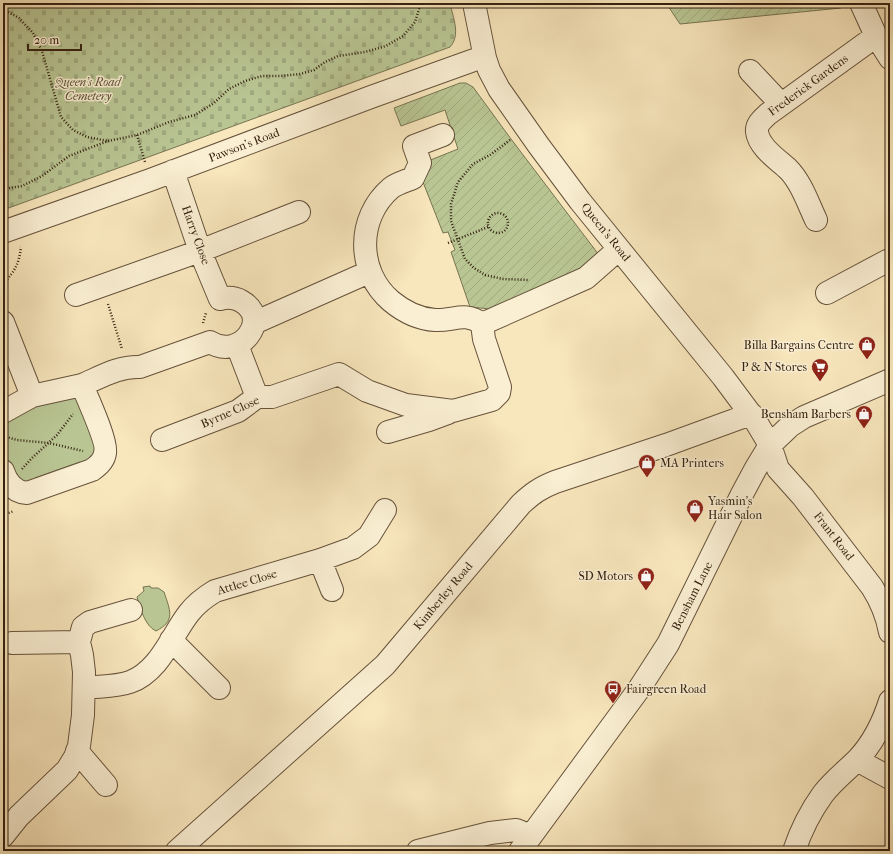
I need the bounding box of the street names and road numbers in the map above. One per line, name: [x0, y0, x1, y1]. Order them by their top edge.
street label: Frederick Gardens: [765, 51, 851, 119]
street label: Pawson's Road: [207, 125, 282, 165]
street label: Queen's Road: [578, 200, 634, 264]
street label: Harry Close: [179, 203, 213, 267]
street label: Byrne Close: [199, 393, 261, 431]
street label: Frant Road: [811, 509, 858, 563]
street label: Kimberley Road: [411, 559, 476, 633]
street label: Bensham Lane: [669, 559, 715, 633]
street label: Attlee Close: [215, 566, 279, 598]

